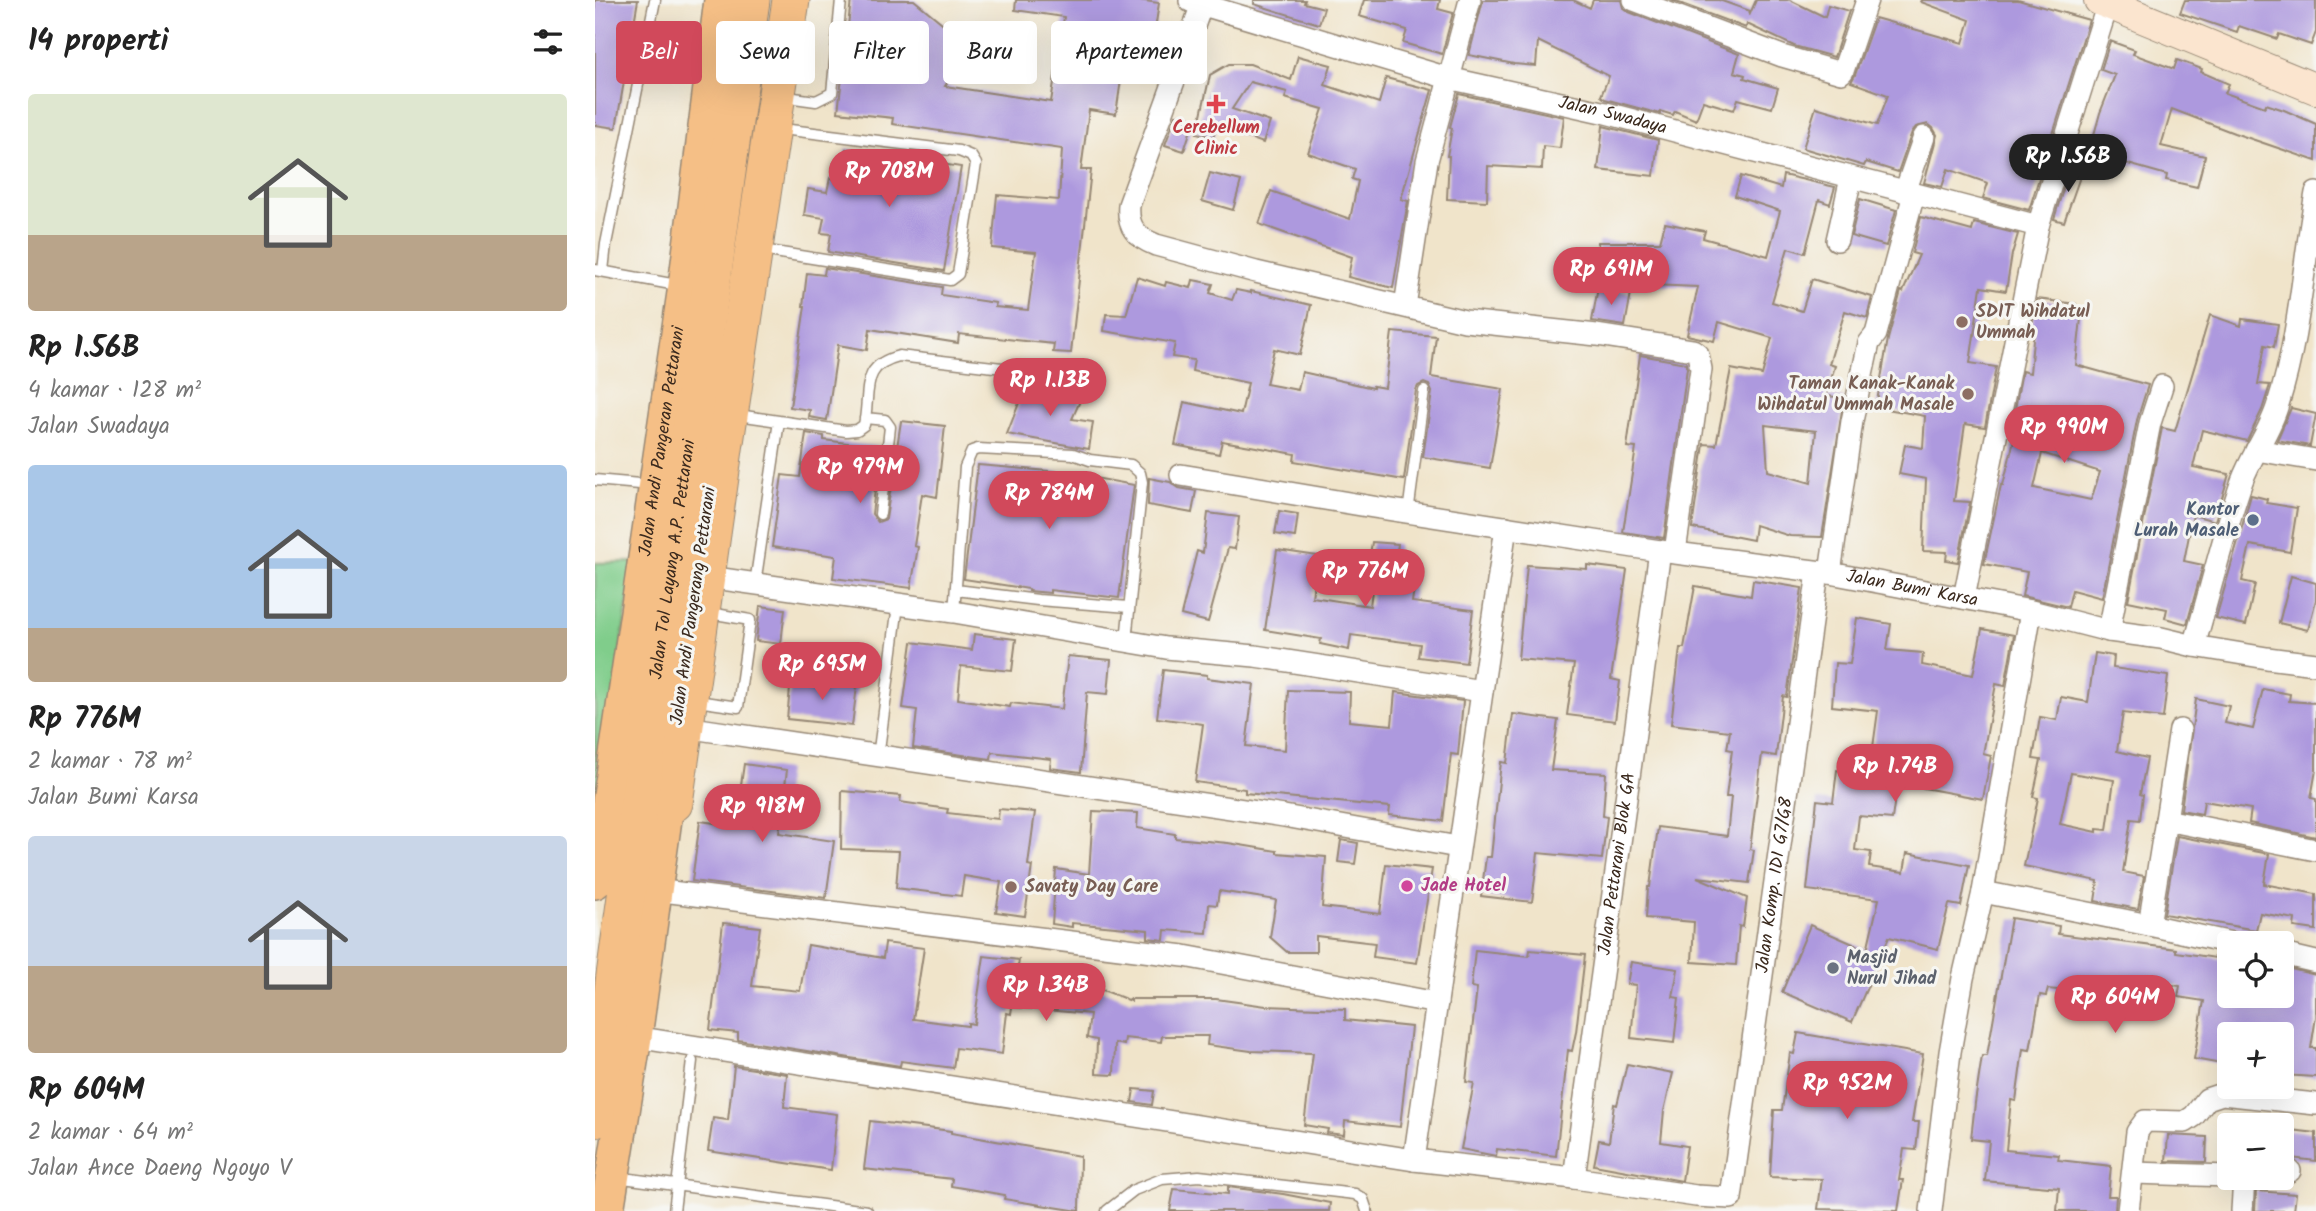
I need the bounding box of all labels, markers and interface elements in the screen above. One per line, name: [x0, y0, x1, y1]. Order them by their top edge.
text: 14 properti: [28, 18, 169, 66]
chip: Beli: [616, 21, 702, 84]
chip: Sewa: [716, 21, 815, 84]
chip: Filter: [829, 21, 929, 84]
chip: Baru: [943, 21, 1037, 84]
chip: Apartemen: [1051, 21, 1207, 84]
icon: filters: [529, 23, 567, 61]
street label: Jalan Swadaya: [1555, 88, 1670, 143]
marker: Cerebellum Clinic: [1206, 94, 1226, 114]
place label: Cerebellum Clinic: [1172, 114, 1260, 164]
pin: Rp 1.56B: [1996, 134, 2140, 194]
text: Rp 1.56B: [2025, 139, 2111, 175]
icon: home: [235, 140, 361, 266]
pin: Rp 708M: [824, 150, 954, 209]
text: Rp 708M: [845, 154, 933, 190]
pin: Rp 691M: [1546, 247, 1676, 307]
text: Rp 691M: [1569, 252, 1653, 288]
place label: SDIT Wihdatul Ummah: [1976, 298, 2090, 348]
marker: SDIT Wihdatul Ummah: [1954, 314, 1970, 330]
street label: Jalan Andi Pangeran Pettarani: [631, 324, 694, 558]
text: Rp 1.56B: [28, 325, 140, 373]
pin: Rp 1.13B: [978, 358, 1122, 418]
text: Rp 1.13B: [1009, 363, 1091, 399]
place label: Taman Kanak-Kanak Wihdatul Ummah Masale: [1757, 370, 1955, 420]
text: 4 kamar · 128 m²: [28, 373, 201, 409]
marker: Taman Kanak-Kanak Wihdatul Ummah Masale: [1960, 386, 1976, 402]
pin: Rp 990M: [1999, 406, 2129, 465]
text: Jalan Swadaya: [28, 409, 170, 445]
text: Rp 990M: [2020, 410, 2108, 446]
street label: Jalan Tol Layang A.P. Pettarani: [642, 437, 704, 681]
pin: Rp 979M: [795, 446, 925, 505]
text: Rp 979M: [817, 450, 903, 486]
pin: Rp 784M: [984, 472, 1114, 531]
text: Rp 784M: [1004, 476, 1094, 512]
street label: Jalan Andi Pangerang Pettarani: [663, 484, 725, 727]
place label: Kantor Lurah Masale: [2134, 496, 2240, 546]
icon: home: [235, 511, 361, 637]
marker: Kantor Lurah Masale: [2245, 512, 2261, 528]
pin: Rp 776M: [1300, 550, 1430, 609]
text: Rp 776M: [1322, 554, 1408, 590]
street label: Jalan Bumi Karsa: [1844, 562, 1981, 615]
pin: Rp 695M: [757, 642, 887, 702]
text: Rp 695M: [778, 647, 866, 683]
text: Rp 776M: [28, 696, 141, 744]
text: 2 kamar · 78 m²: [28, 744, 192, 780]
pin: Rp 1.74B: [1823, 744, 1967, 804]
text: Rp 1.74B: [1852, 749, 1938, 785]
street label: Jalan Pettarani Blok GA: [1590, 771, 1644, 957]
text: Jalan Bumi Karsa: [28, 780, 199, 816]
pin: Rp 918M: [697, 784, 827, 844]
text: Rp 918M: [720, 789, 804, 825]
street label: Jalan Komp. IDI G7/G8: [1748, 795, 1801, 975]
place label: Jade Hotel: [1421, 872, 1506, 901]
place label: Savaty Day Care: [1025, 873, 1159, 902]
marker: Jade Hotel: [1399, 878, 1415, 894]
marker: Savaty Day Care: [1003, 879, 1019, 895]
icon: home: [235, 882, 361, 1008]
map controls: [2217, 931, 2294, 1190]
button: locate: [2217, 931, 2294, 1008]
place label: Masjid Nurul Jihad: [1847, 944, 1937, 994]
marker: Masjid Nurul Jihad: [1825, 960, 1841, 976]
pin: Rp 1.34B: [974, 964, 1118, 1023]
text: Rp 1.34B: [1003, 968, 1089, 1004]
pin: Rp 604M: [2050, 976, 2180, 1035]
text: Rp 604M: [2070, 980, 2160, 1016]
button: +: [2217, 1022, 2294, 1099]
pin: Rp 952M: [1782, 1062, 1912, 1121]
text: Rp 952M: [1802, 1066, 1892, 1102]
text: Rp 604M: [28, 1067, 144, 1115]
button: −: [2217, 1113, 2294, 1190]
text: 2 kamar · 64 m²: [28, 1115, 193, 1151]
text: Jalan Ance Daeng Ngoyo V: [28, 1151, 291, 1187]

